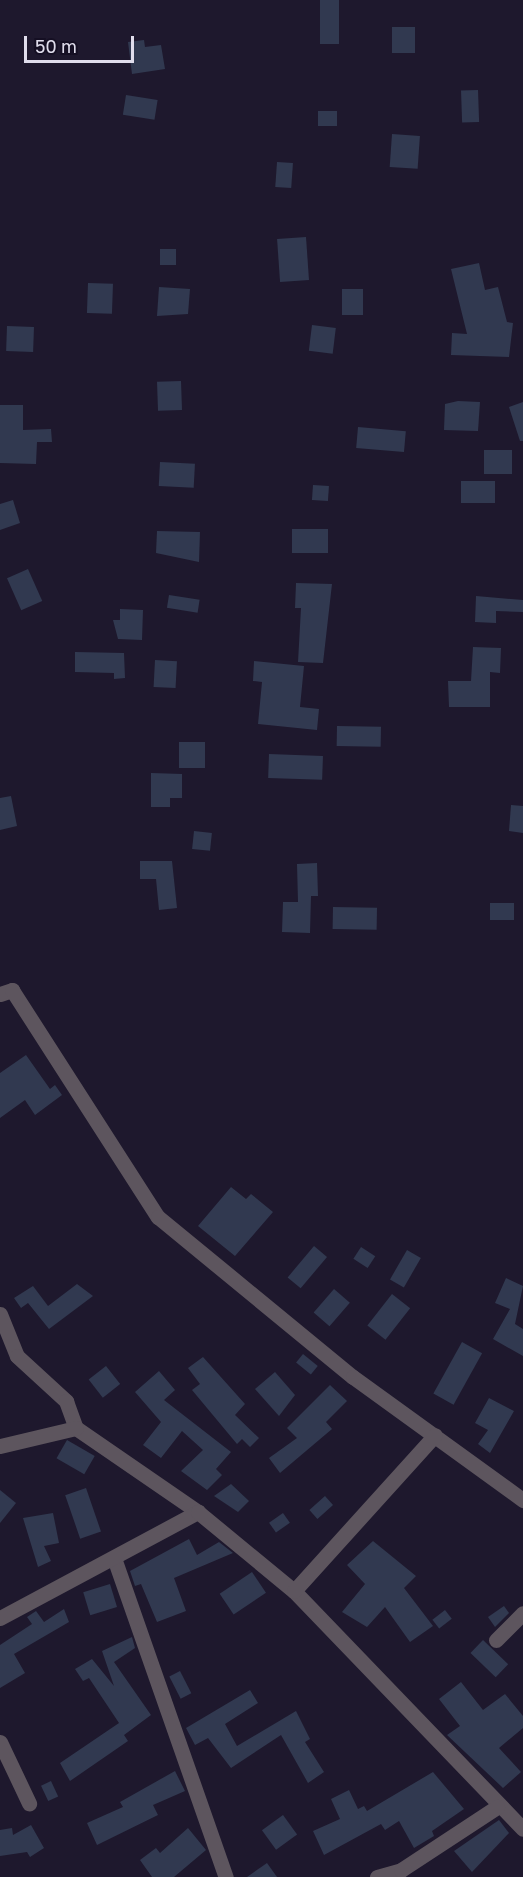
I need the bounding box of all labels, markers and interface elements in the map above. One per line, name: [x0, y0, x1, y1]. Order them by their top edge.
scale bar: [27, 24, 136, 62]
text: 50 m: [35, 35, 77, 57]

